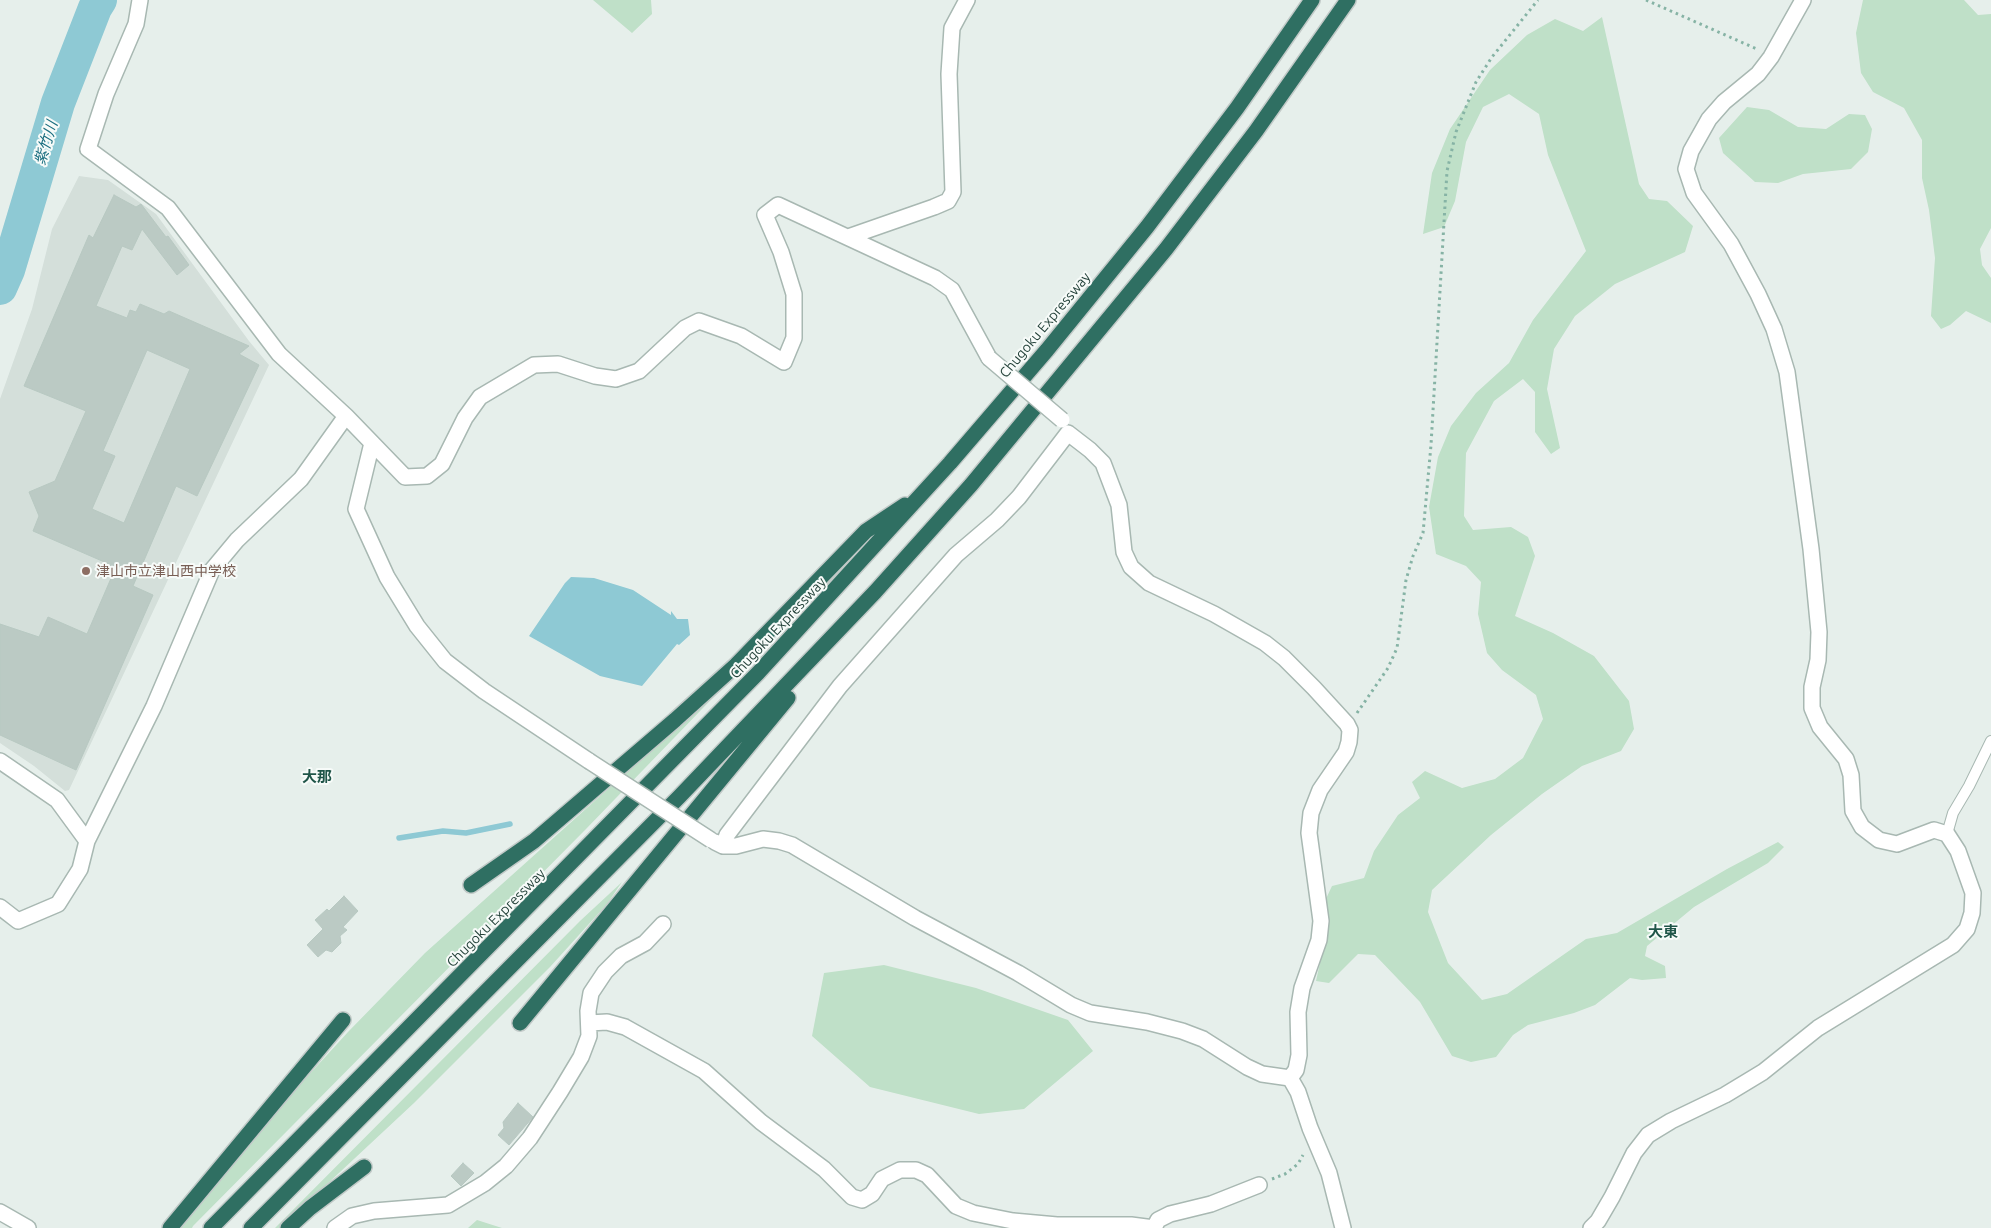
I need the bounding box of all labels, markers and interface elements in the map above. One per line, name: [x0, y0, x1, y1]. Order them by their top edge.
water label: 紫竹川: [31, 119, 61, 167]
street label: Chugoku Expressway: [996, 269, 1094, 381]
place label: 津山市立津山西中学校: [96, 563, 236, 579]
marker: 津山市立津山西中学校: [80, 565, 92, 577]
street label: Chugoku Expressway: [727, 574, 829, 682]
district label: 大那: [302, 768, 332, 786]
street label: Chugoku Expressway: [443, 865, 549, 971]
district label: 大東: [1648, 923, 1678, 941]

